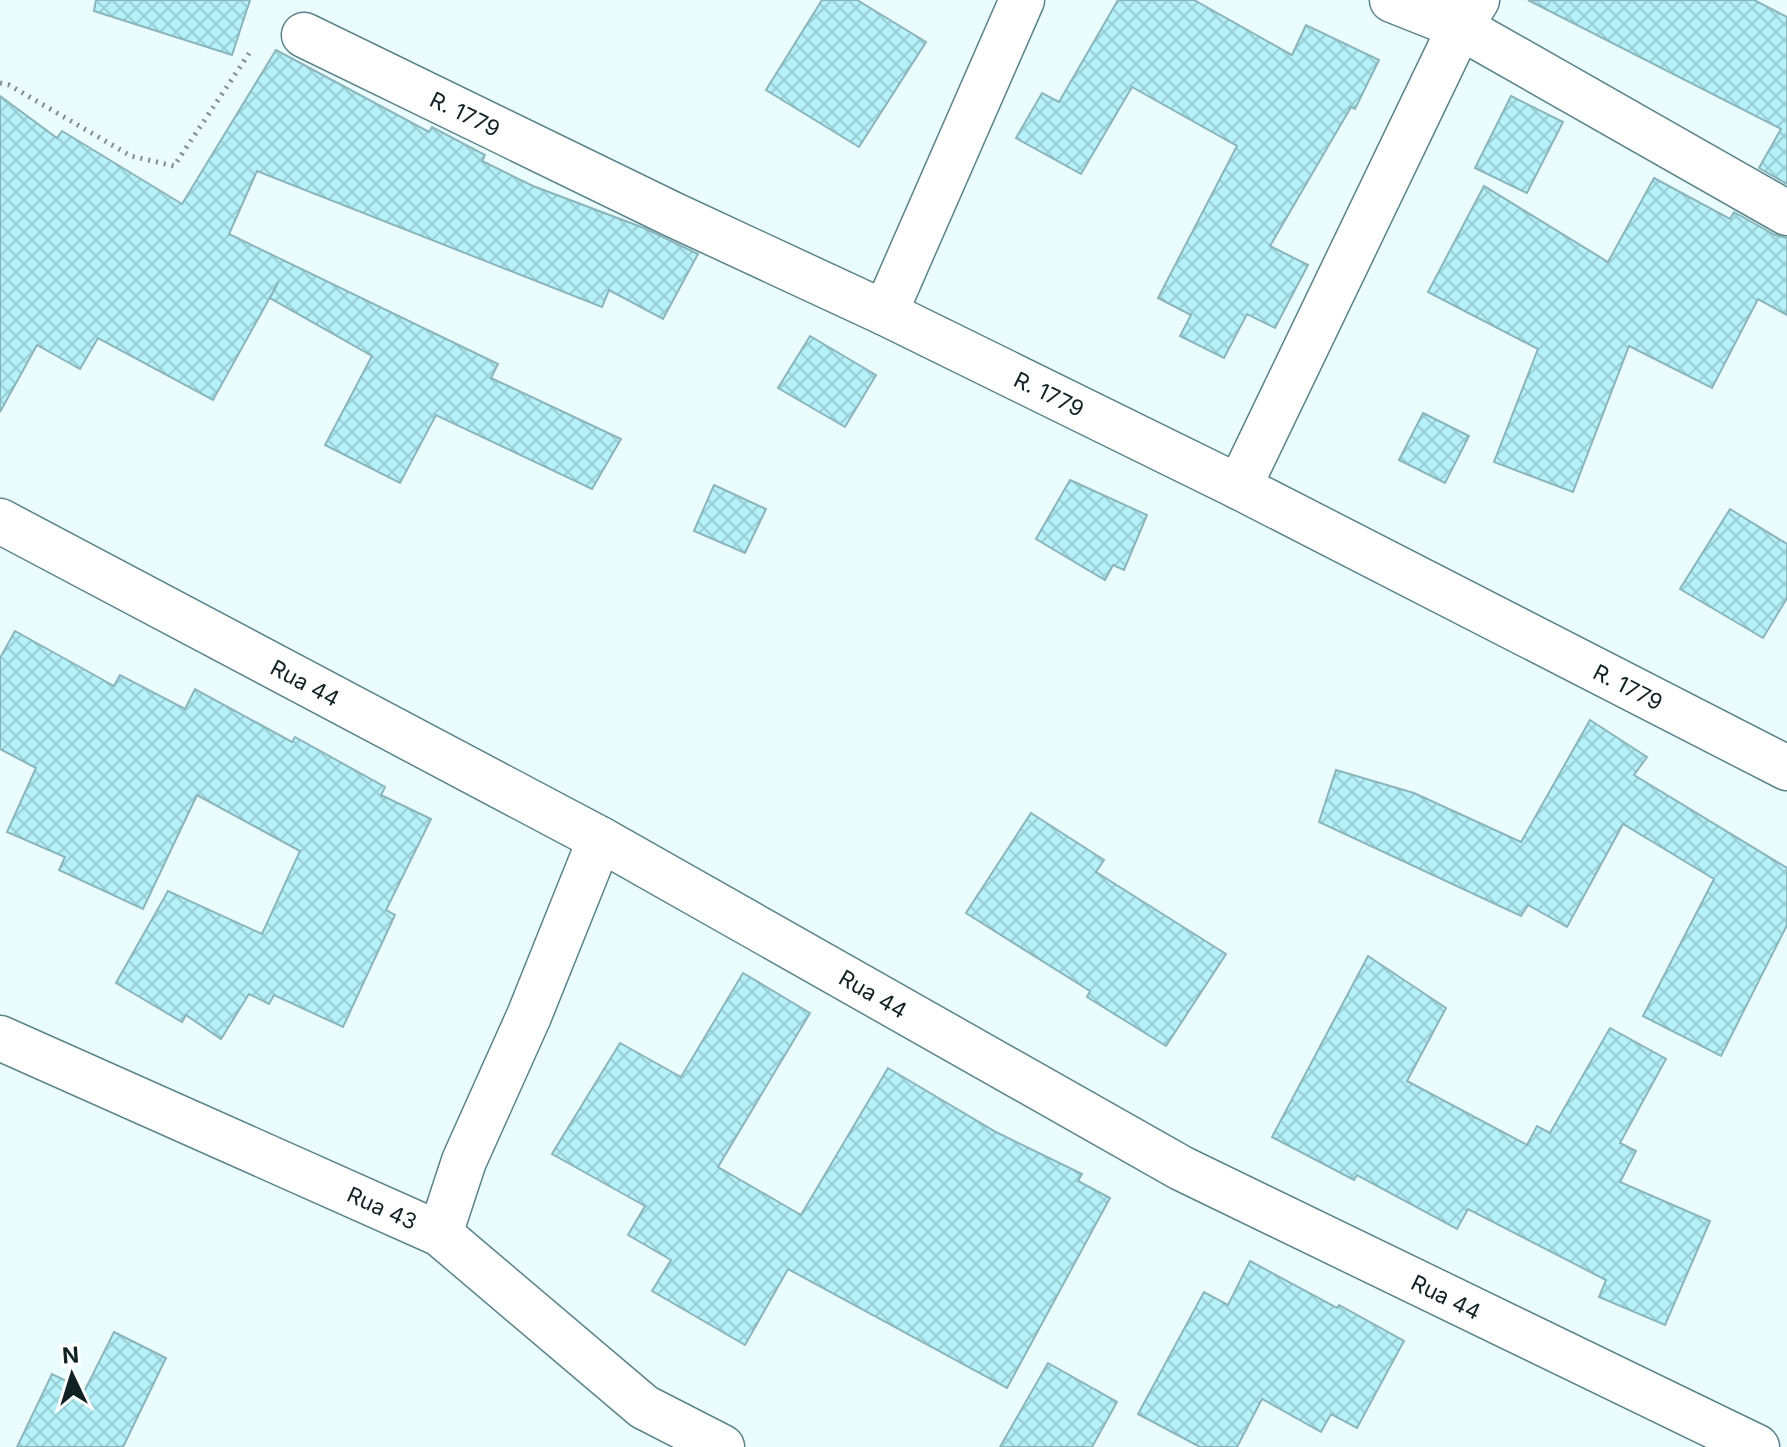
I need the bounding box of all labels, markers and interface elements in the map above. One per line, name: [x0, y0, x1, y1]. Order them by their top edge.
street label: R. 1779: [426, 86, 504, 142]
street label: R. 1779: [1010, 366, 1088, 422]
street label: Rua 44: [266, 654, 344, 712]
street label: R. 1779: [1589, 659, 1667, 715]
street label: Rua 44: [834, 964, 912, 1024]
street label: Rua 43: [343, 1181, 421, 1235]
street label: Rua 44: [1407, 1269, 1485, 1325]
north arrow: [32, 1335, 112, 1415]
text: N: [61, 1341, 80, 1369]

